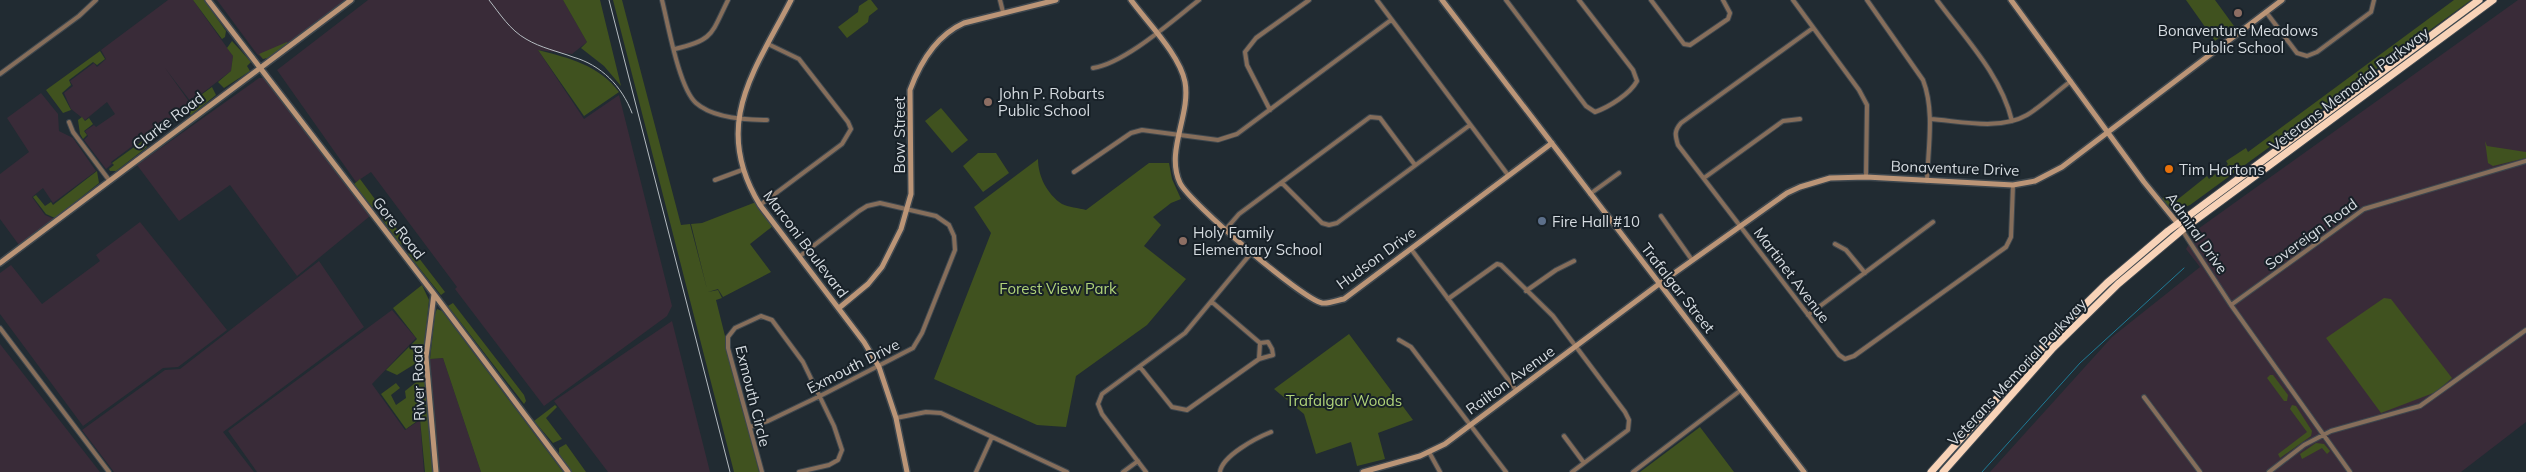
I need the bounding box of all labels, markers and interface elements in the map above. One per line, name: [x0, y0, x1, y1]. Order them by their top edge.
marker: Bonaventure Meadows Public School: [2232, 7, 2244, 19]
place label: Bonaventure Meadows Public School: [2158, 21, 2318, 57]
street label: Veterans Memorial Parkway: [2265, 23, 2433, 155]
place label: John P. Robarts Public School: [998, 84, 1105, 120]
street label: Clarke Road: [128, 88, 208, 154]
street label: Bow Street: [890, 96, 909, 174]
marker: John P. Robarts Public School: [982, 96, 994, 108]
street label: Bonaventure Drive: [1890, 156, 2020, 180]
place label: Tim Hortons: [2179, 160, 2265, 179]
marker: Tim Hortons: [2163, 163, 2175, 175]
street label: Marconi Boulevard: [759, 187, 853, 301]
street label: Admiral Drive: [2162, 189, 2232, 277]
street label: Gore Road: [369, 193, 429, 263]
street label: Sovereign Road: [2261, 194, 2361, 274]
place label: Fire Hall #10: [1552, 212, 1640, 231]
marker: Fire Hall #10: [1536, 215, 1548, 227]
place label: Holy Family Elementary School: [1193, 223, 1322, 259]
street label: Hudson Drive: [1332, 223, 1420, 293]
street label: Martinet Avenue: [1750, 223, 1834, 327]
marker: Holy Family Elementary School: [1177, 235, 1189, 247]
street label: Trafalgar Street: [1637, 239, 1719, 337]
park label: Forest View Park: [999, 279, 1117, 298]
street label: Veterans Memorial Parkway: [1944, 294, 2090, 450]
street label: Exmouth Drive: [803, 335, 903, 397]
street label: Railton Avenue: [1462, 341, 1558, 419]
street label: Exmouth Circle: [731, 343, 775, 449]
street label: River Road: [407, 345, 429, 421]
park label: Trafalgar Woods: [1286, 391, 1402, 410]

